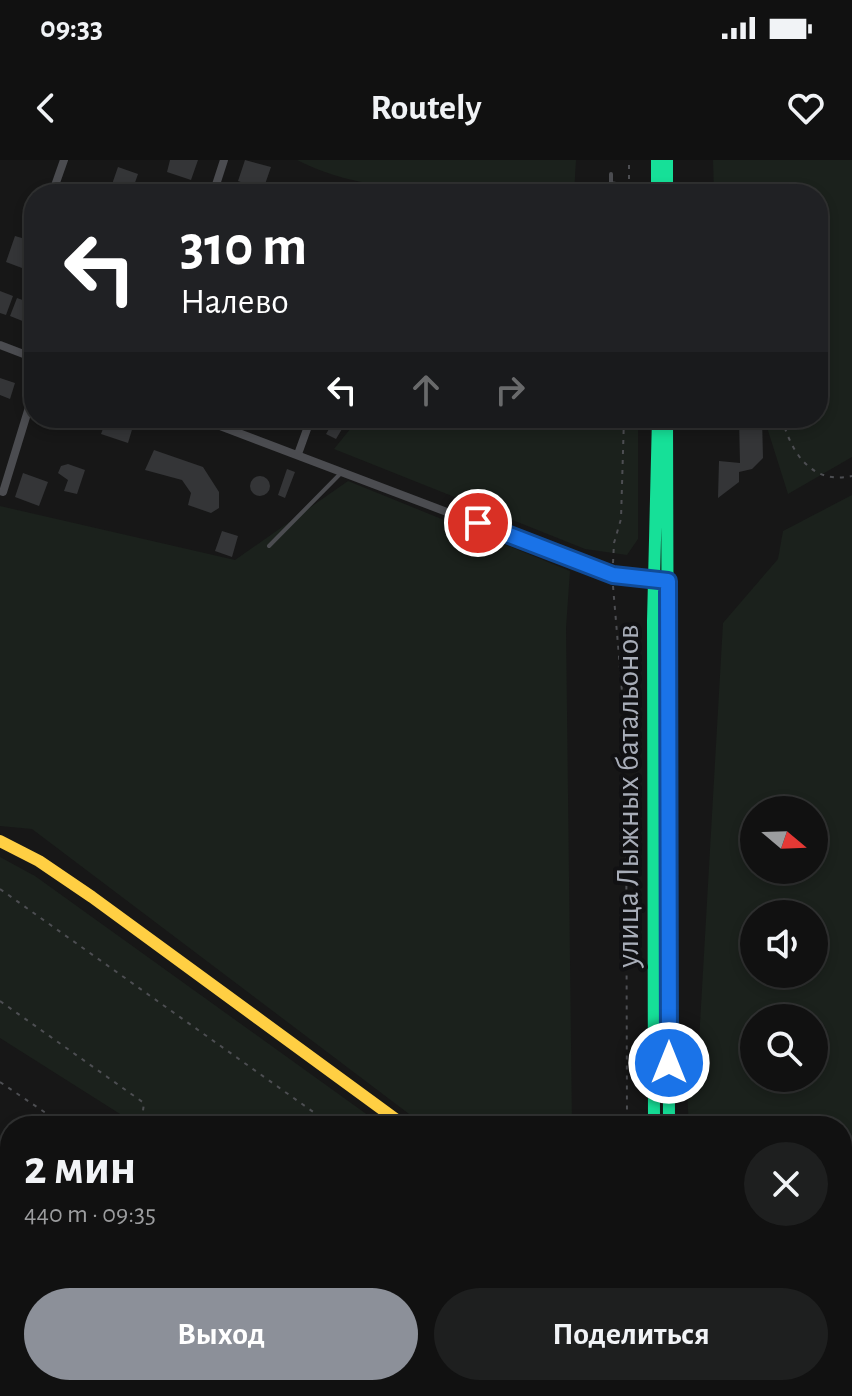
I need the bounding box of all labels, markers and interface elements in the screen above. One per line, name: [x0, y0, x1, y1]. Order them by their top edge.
text: 09:33: [40, 13, 103, 43]
icon: back: [24, 86, 68, 130]
icon: heart: [784, 86, 828, 130]
text: Routely: [371, 90, 481, 126]
icon: left: [48, 216, 152, 320]
text: 310 m: [180, 219, 307, 275]
text: Налево: [180, 284, 289, 320]
icon: left: [320, 368, 364, 412]
icon: ahead: [404, 368, 448, 412]
icon: right: [488, 368, 532, 412]
pin: [444, 489, 512, 557]
icon: arrive: [456, 501, 500, 545]
street label: улица Лыжных батальонов: [612, 624, 644, 969]
north arrow: [740, 796, 828, 884]
map controls: [740, 796, 828, 1092]
button: sound: [740, 900, 828, 988]
button: search: [740, 1004, 828, 1092]
position arrow: [627, 1021, 711, 1105]
button: close: [744, 1142, 828, 1226]
text: 2 мин: [24, 1145, 136, 1193]
text: 440 m · 09:35: [24, 1201, 156, 1227]
button: Выход: [24, 1288, 418, 1380]
button: Поделиться: [434, 1288, 828, 1380]

